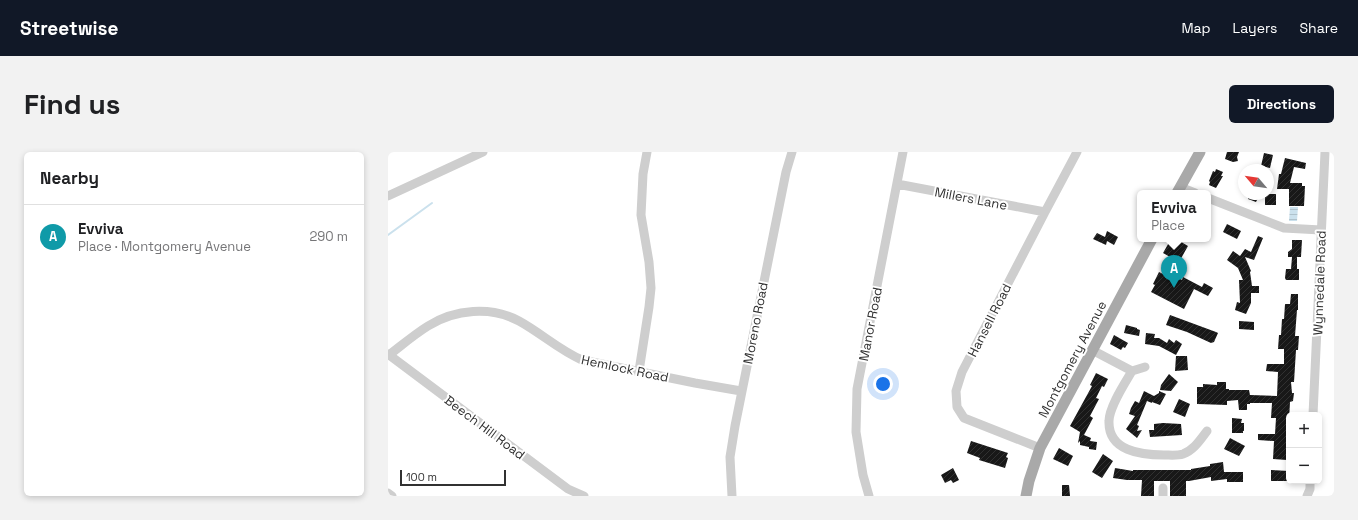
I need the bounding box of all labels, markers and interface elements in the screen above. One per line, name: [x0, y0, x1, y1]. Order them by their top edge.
text: Streetwise: [20, 16, 119, 41]
text: Map: [1181, 19, 1211, 37]
text: Layers: [1233, 19, 1277, 37]
text: Share: [1299, 19, 1338, 37]
button: Directions: [1229, 85, 1334, 123]
text: Find us: [24, 86, 121, 122]
north arrow: [1238, 164, 1274, 200]
text: Nearby: [40, 167, 99, 189]
street label: Millers Lane: [933, 183, 1009, 214]
popup: [1137, 190, 1211, 242]
text: Evviva: [1151, 198, 1197, 217]
text: Place: [1151, 217, 1185, 234]
text: Evviva: [78, 219, 123, 238]
text: A: [49, 228, 57, 245]
text: 290 m: [309, 228, 348, 245]
street label: Wynnedale Road: [1309, 230, 1330, 336]
text: Place · Montgomery Avenue: [78, 238, 251, 255]
pin: A: [1161, 255, 1187, 288]
street label: Moreno Road: [739, 281, 772, 365]
street label: Hansell Road: [964, 281, 1015, 360]
street label: Manor Road: [855, 286, 886, 362]
street label: Montgomery Avenue: [1034, 298, 1110, 421]
street label: Hemlock Road: [580, 351, 670, 386]
your location: [873, 374, 893, 394]
street label: Beech Hill Road: [441, 392, 528, 463]
map controls: [1286, 412, 1322, 484]
button: +: [1286, 412, 1322, 448]
button: −: [1286, 448, 1322, 484]
scale bar: [400, 468, 506, 487]
text: 100 m: [406, 470, 437, 484]

